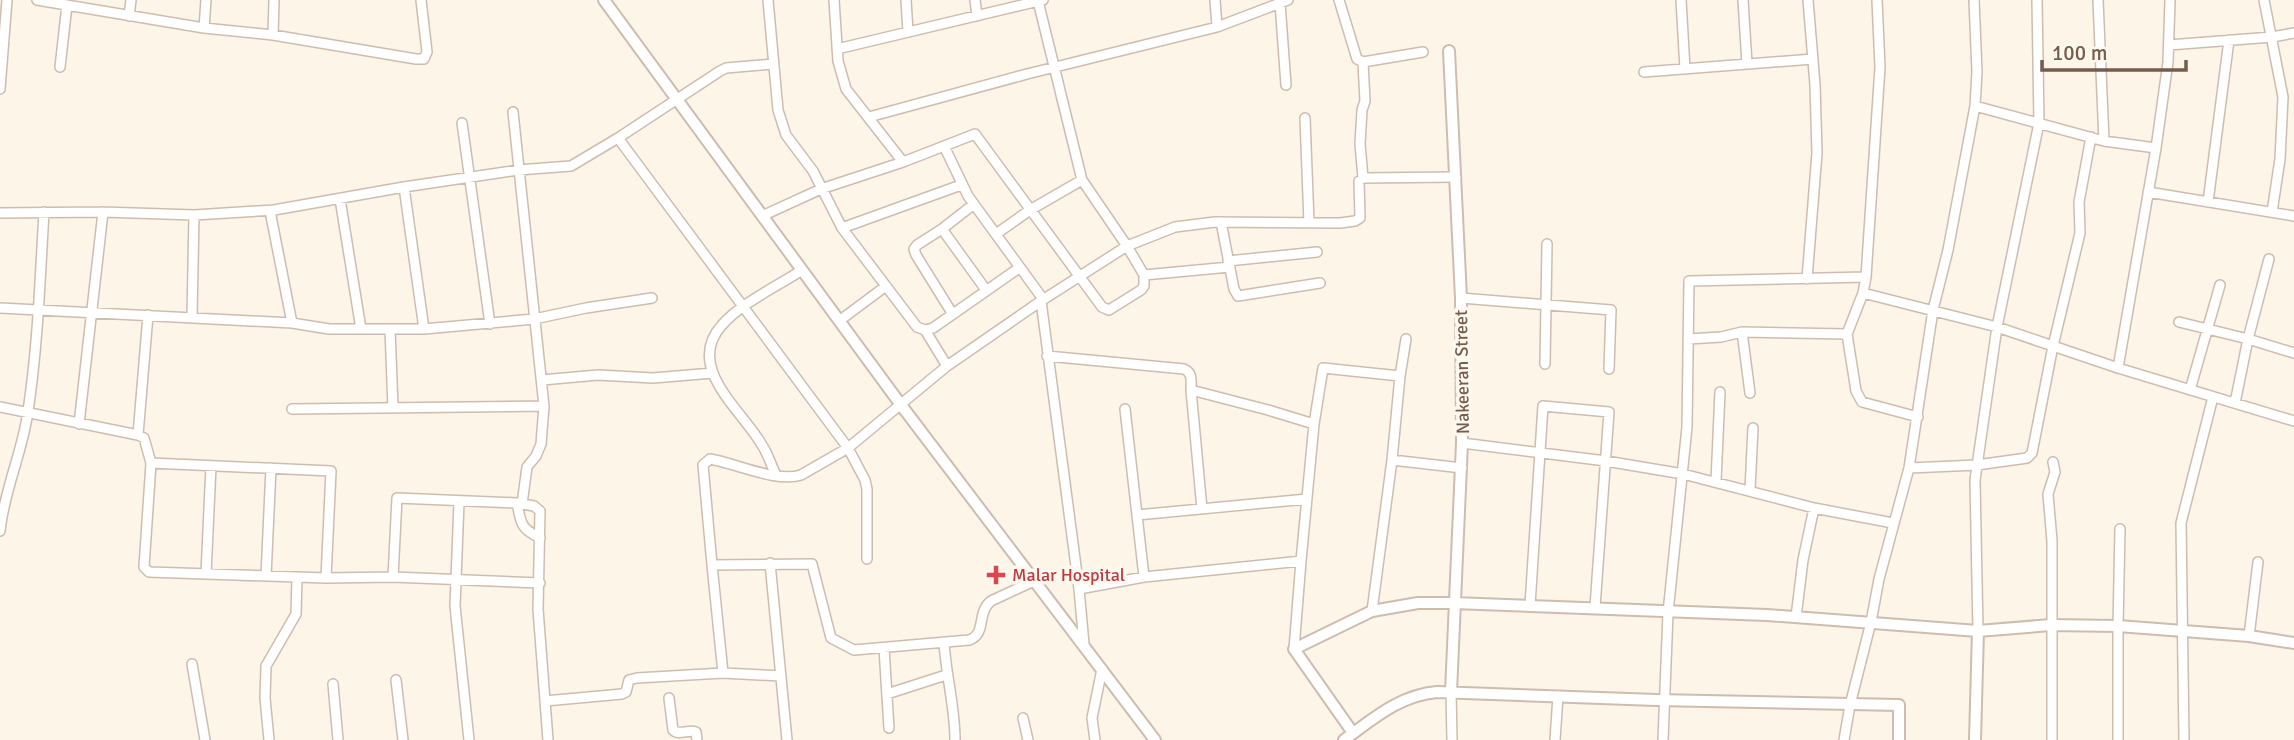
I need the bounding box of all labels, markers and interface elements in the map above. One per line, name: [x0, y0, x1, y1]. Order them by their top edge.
scale bar: [2042, 28, 2186, 72]
text: 100 m: [2052, 40, 2107, 66]
street label: Nakeeran Street: [1450, 310, 1474, 434]
place label: Malar Hospital: [1012, 564, 1125, 586]
marker: Malar Hospital: [986, 565, 1006, 585]

